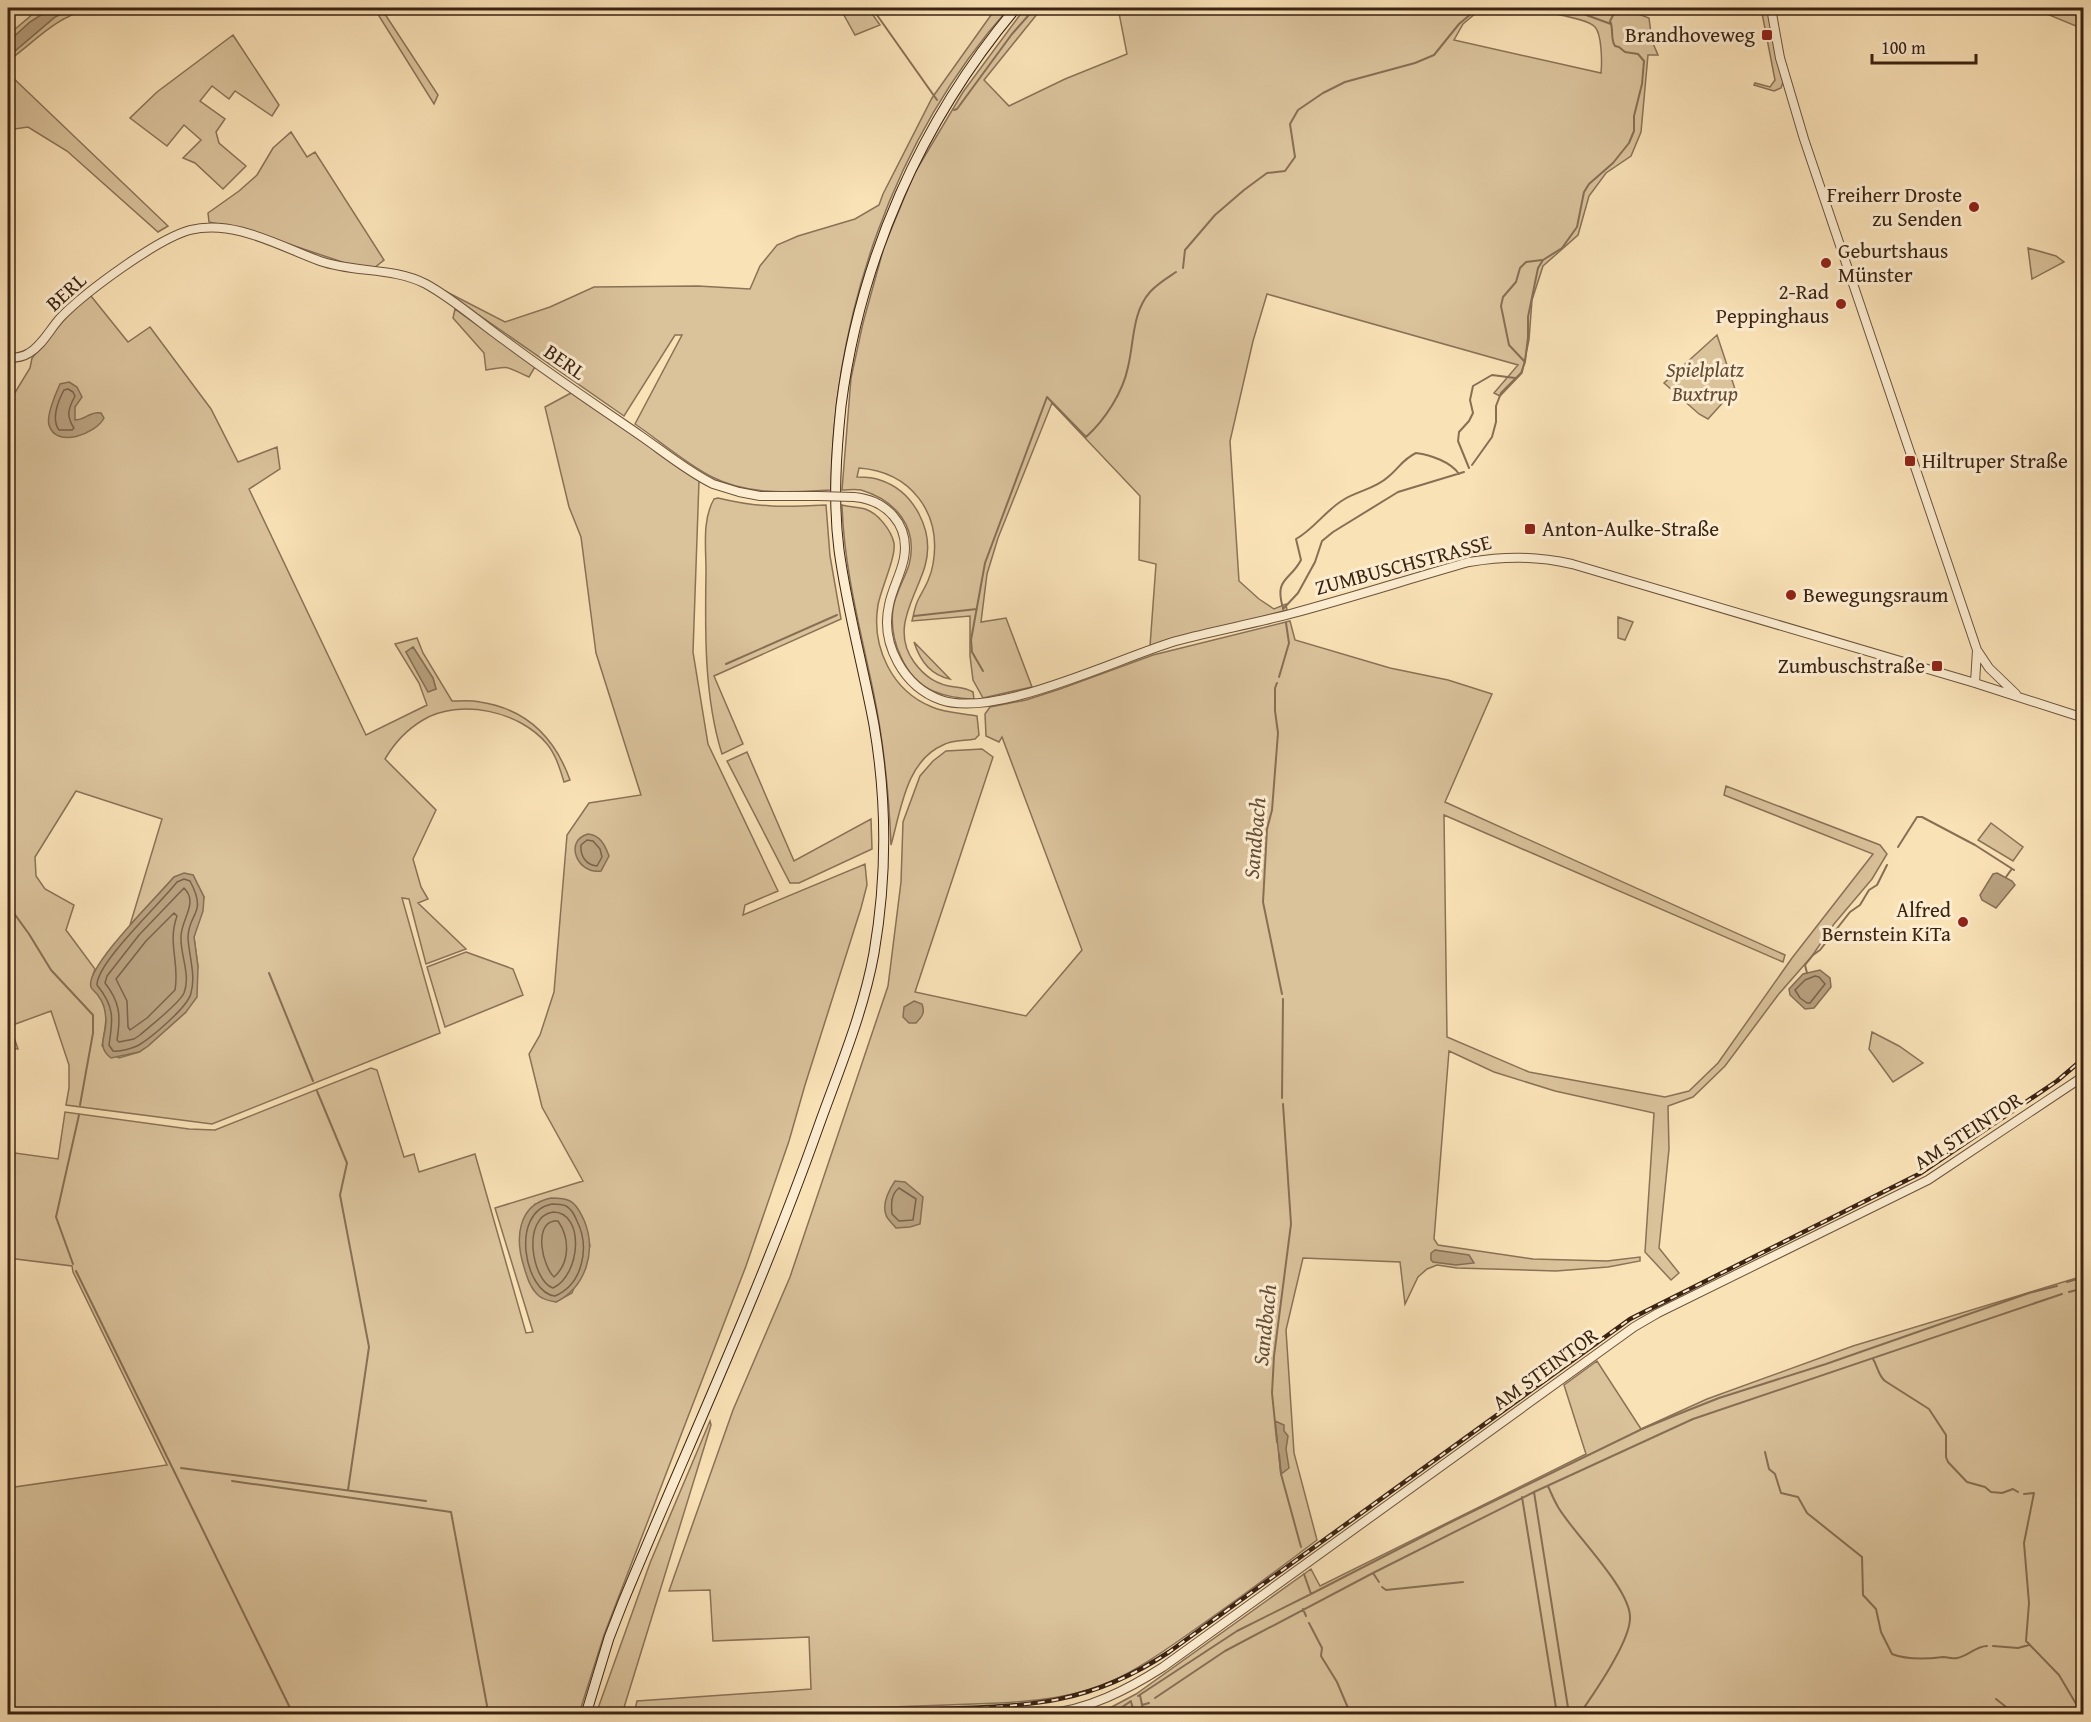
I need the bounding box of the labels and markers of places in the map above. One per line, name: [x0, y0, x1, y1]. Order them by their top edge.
place label: Brandhoveweg: [1625, 19, 1756, 50]
marker: Brandhoveweg: [1760, 28, 1774, 42]
place label: Freiherr Droste zu Senden: [1827, 179, 1962, 234]
marker: Freiherr Droste zu Senden: [1967, 200, 1981, 214]
place label: Geburtshaus Münster: [1838, 235, 1948, 290]
marker: Geburtshaus Münster: [1819, 256, 1833, 270]
place label: 2-Rad Peppinghaus: [1716, 276, 1830, 331]
marker: 2-Rad Peppinghaus: [1834, 297, 1848, 311]
place label: Hiltruper Straße: [1922, 445, 2068, 476]
marker: Hiltruper Straße: [1903, 454, 1917, 468]
place label: Anton-Aulke-Straße: [1542, 513, 1719, 544]
marker: Anton-Aulke-Straße: [1523, 522, 1537, 536]
place label: Bewegungsraum: [1803, 579, 1948, 610]
marker: Bewegungsraum: [1784, 588, 1798, 602]
place label: Zumbuschstraße: [1778, 650, 1925, 681]
marker: Zumbuschstraße: [1930, 659, 1944, 673]
place label: Alfred Bernstein KiTa: [1822, 894, 1952, 949]
marker: Alfred Bernstein KiTa: [1956, 915, 1970, 929]

